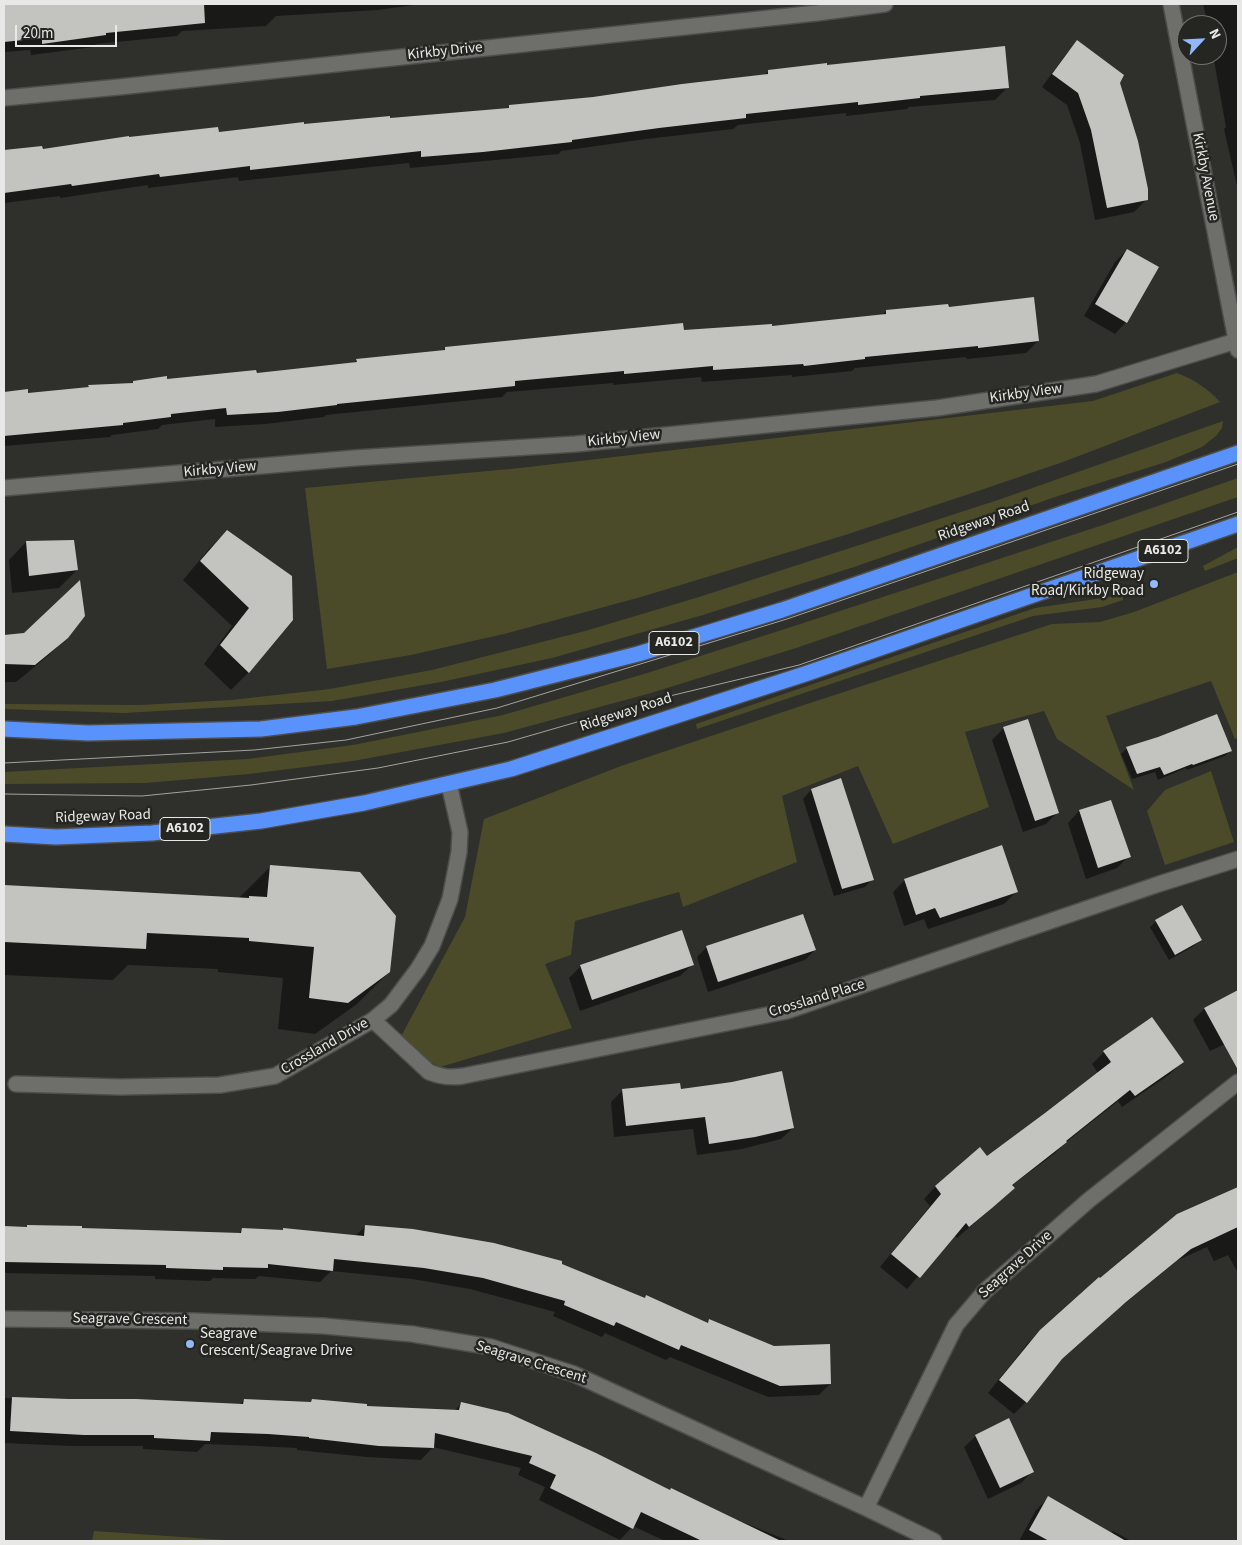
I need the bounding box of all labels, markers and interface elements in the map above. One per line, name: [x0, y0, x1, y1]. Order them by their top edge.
scale bar: [18, 15, 120, 47]
north arrow: [1177, 15, 1227, 65]
text: 20 m: [23, 23, 53, 44]
text: N: [1204, 26, 1226, 43]
street label: Kirkby Drive: [406, 39, 484, 65]
street label: Kirkby Avenue: [1188, 131, 1222, 223]
street label: Kirkby View: [989, 380, 1063, 408]
street label: Kirkby View: [587, 426, 661, 452]
street label: Kirkby View: [183, 458, 257, 482]
street label: Ridgeway Road: [936, 498, 1032, 546]
road number: A6102: [1138, 540, 1188, 562]
place label: Ridgeway Road/Kirkby Road: [1031, 566, 1144, 601]
marker: Ridgeway Road/Kirkby Road: [1148, 578, 1160, 590]
road number: A6102: [649, 632, 699, 654]
street label: Ridgeway Road: [578, 690, 674, 736]
street label: Ridgeway Road: [55, 806, 151, 828]
road number: A6102: [160, 818, 210, 841]
street label: Crossland Place: [767, 976, 867, 1022]
street label: Crossland Drive: [278, 1015, 372, 1079]
street label: Seagrave Drive: [976, 1227, 1056, 1303]
street label: Seagrave Crescent: [72, 1310, 188, 1330]
place label: Seagrave Crescent/Seagrave Drive: [200, 1326, 353, 1361]
marker: Seagrave Crescent/Seagrave Drive: [184, 1338, 196, 1350]
street label: Seagrave Crescent: [474, 1338, 588, 1388]

